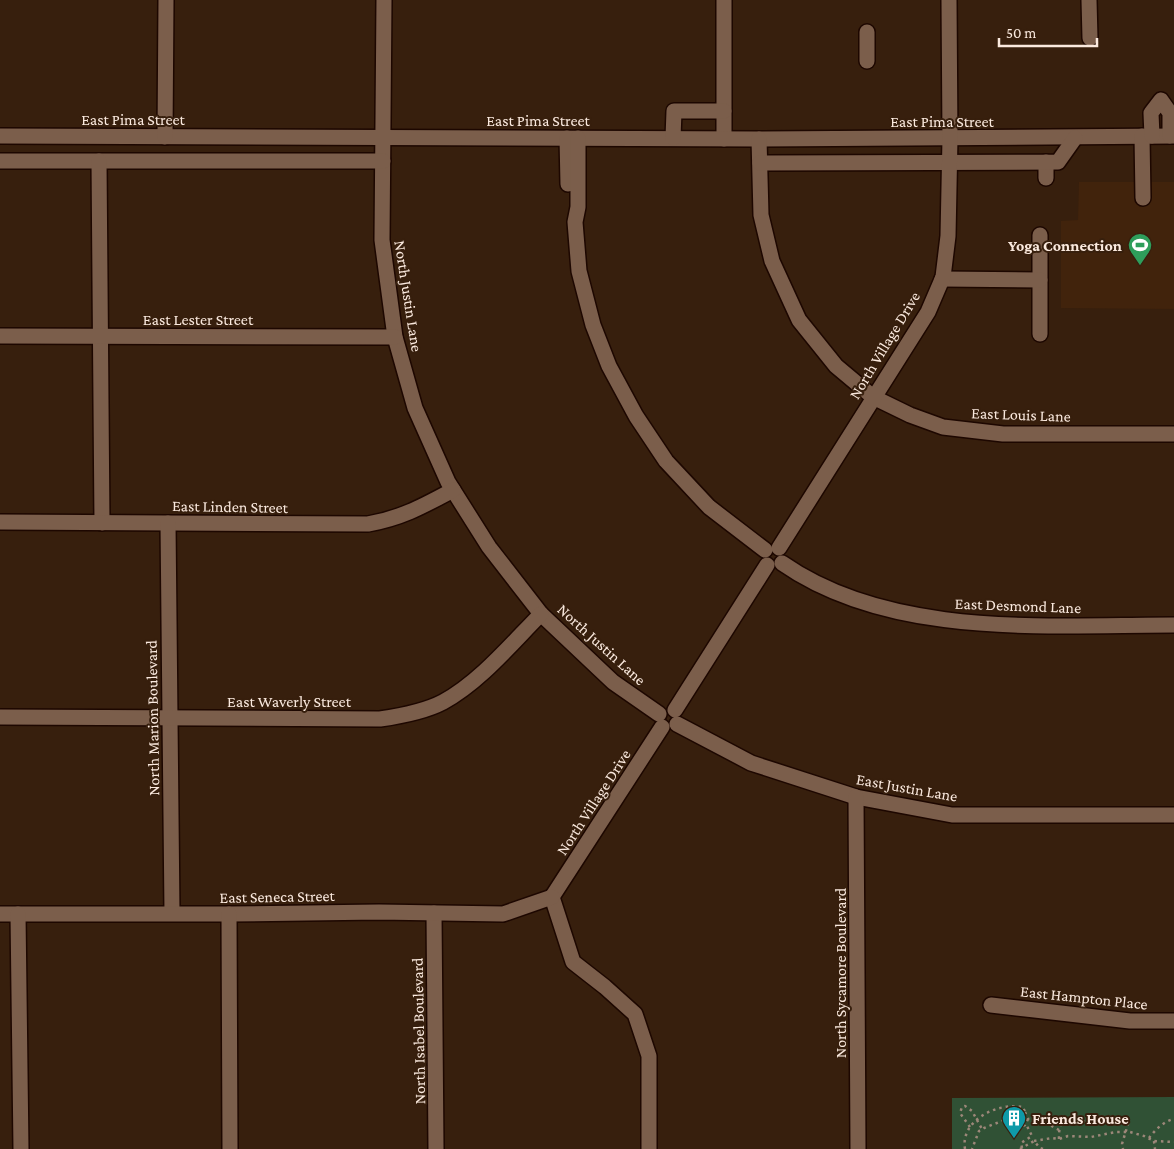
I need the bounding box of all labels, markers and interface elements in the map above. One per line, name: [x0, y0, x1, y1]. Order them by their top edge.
scale bar: [999, 15, 1096, 47]
text: 50 m: [1006, 25, 1036, 41]
street label: East Pima Street: [81, 111, 186, 128]
street label: East Pima Street: [486, 112, 591, 129]
street label: East Pima Street: [890, 113, 995, 130]
sports icon: Yoga Connection: [1127, 232, 1153, 266]
place label: Yoga Connection: [1008, 237, 1122, 254]
street label: North Justin Lane: [390, 239, 426, 353]
street label: North Village Drive: [846, 288, 924, 403]
street label: East Lester Street: [143, 311, 254, 328]
street label: East Louis Lane: [971, 404, 1071, 425]
street label: East Linden Street: [172, 497, 289, 516]
street label: East Desmond Lane: [954, 595, 1081, 616]
street label: North Justin Lane: [553, 600, 649, 689]
street label: North Marion Boulevard: [143, 639, 162, 796]
street label: East Waverly Street: [227, 693, 352, 711]
street label: North Village Drive: [553, 746, 635, 859]
street label: East Justin Lane: [855, 770, 959, 806]
street label: East Seneca Street: [219, 887, 336, 906]
street label: North Sycamore Boulevard: [832, 887, 850, 1058]
street label: North Isabel Boulevard: [409, 957, 428, 1104]
street label: East Hampton Place: [1019, 982, 1148, 1014]
building icon: Friends House: [1001, 1105, 1027, 1139]
place label: Friends House: [1032, 1110, 1129, 1127]

